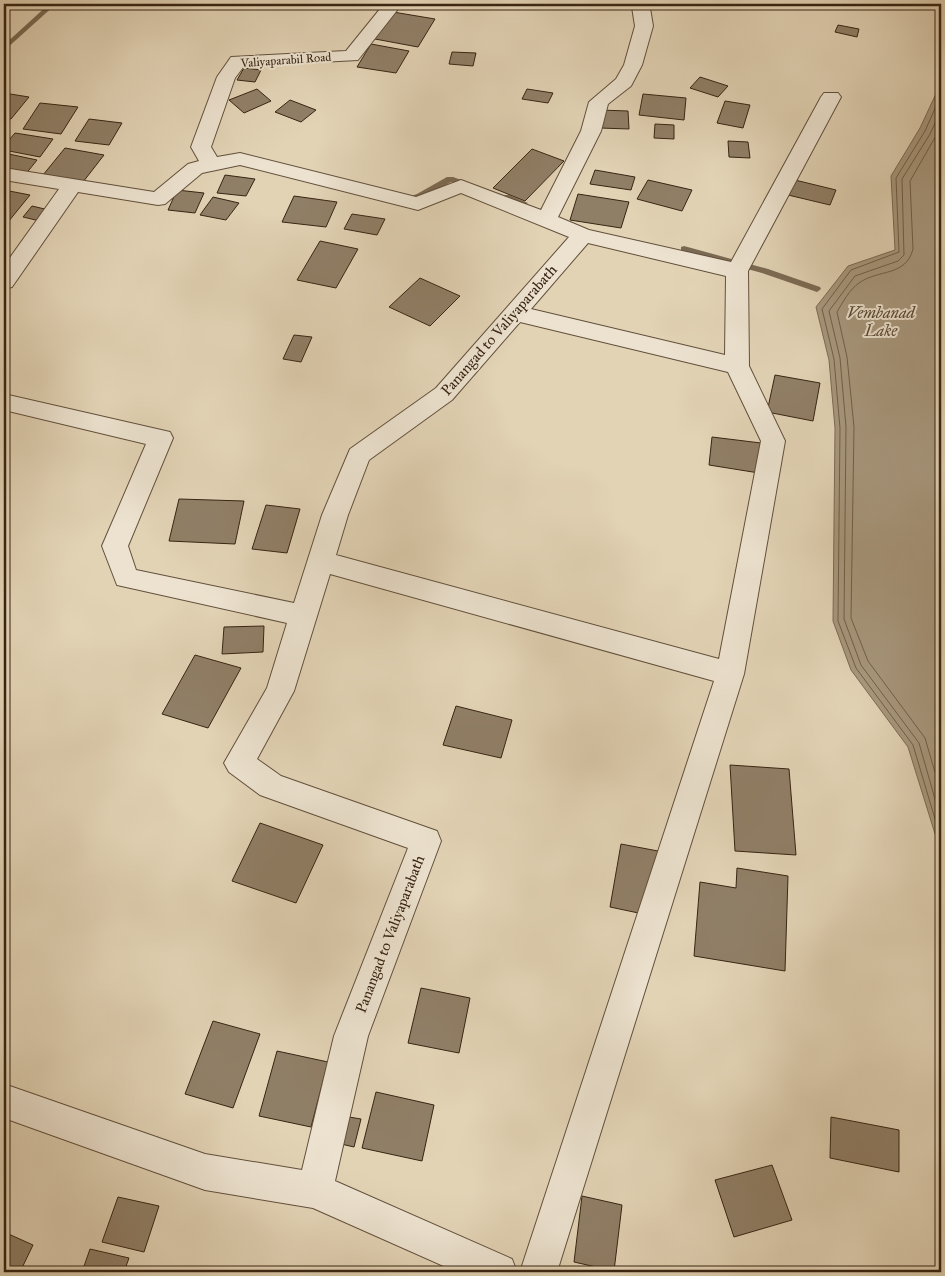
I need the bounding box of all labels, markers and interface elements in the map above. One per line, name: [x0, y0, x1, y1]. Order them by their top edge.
street label: Valiyaparabil Road: [239, 50, 332, 70]
street label: Panangad to Valiyaparabath: [437, 260, 561, 399]
water label: Vembanad Lake: [847, 303, 917, 340]
street label: Panangad to Valiyaparabath: [352, 852, 429, 1015]

